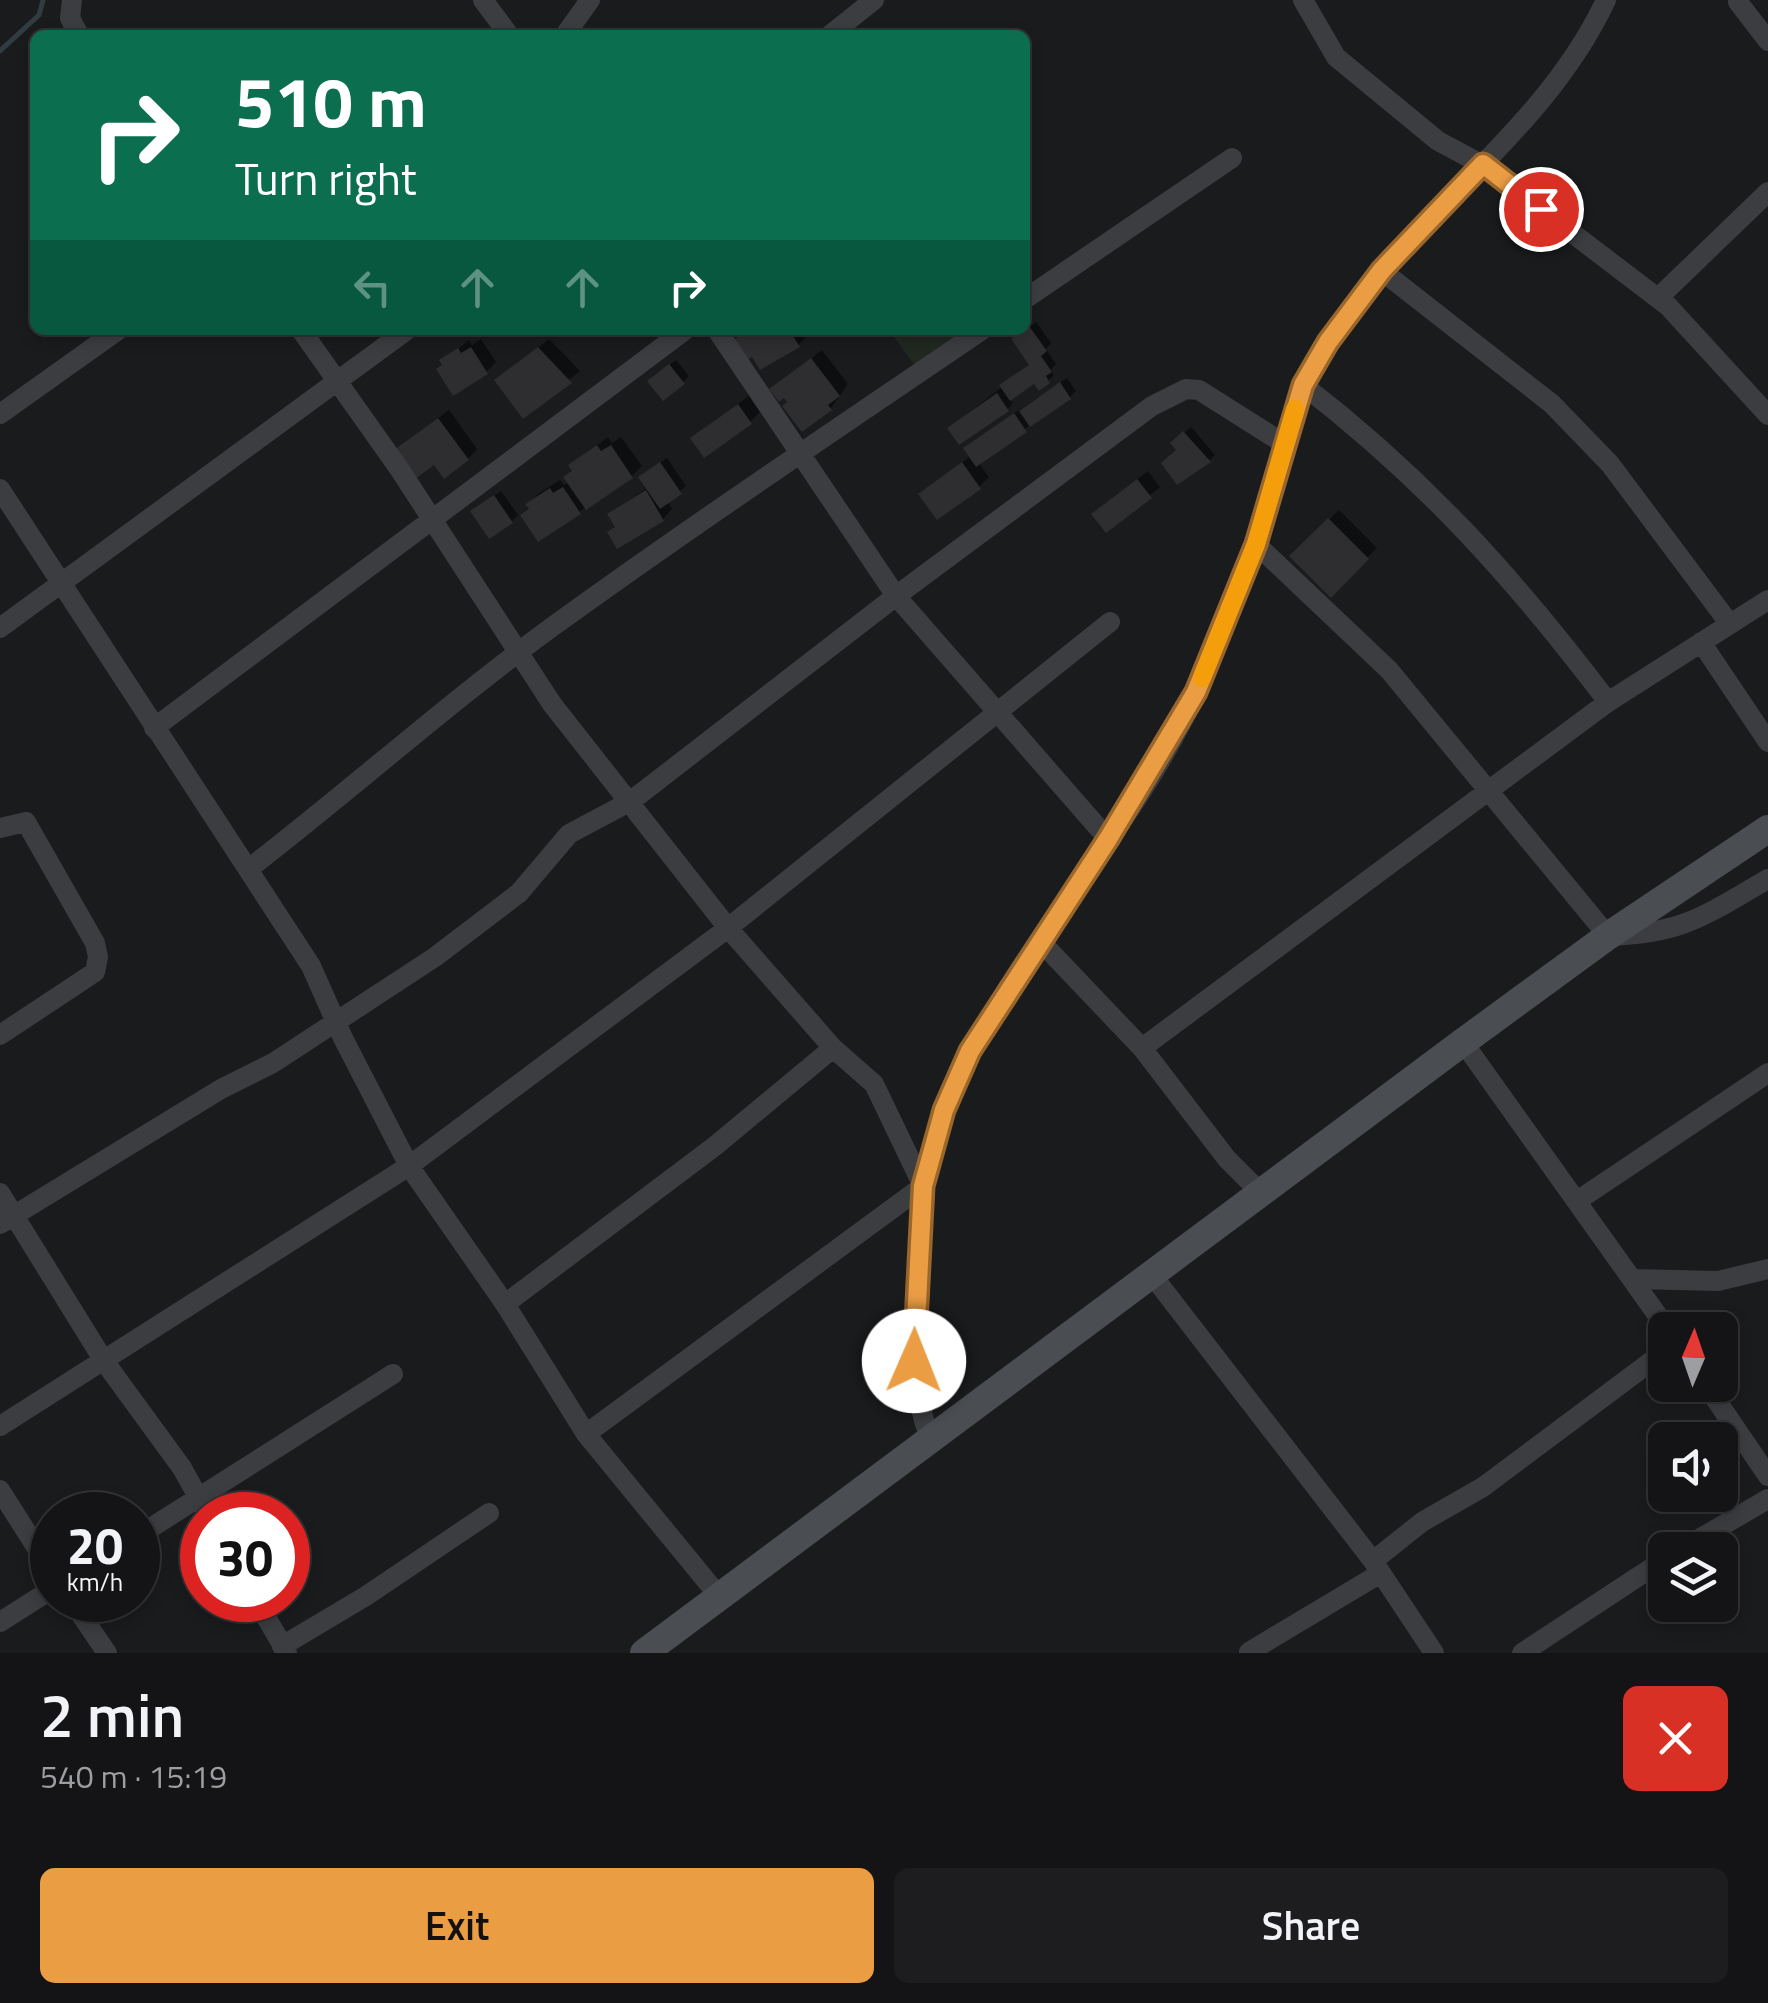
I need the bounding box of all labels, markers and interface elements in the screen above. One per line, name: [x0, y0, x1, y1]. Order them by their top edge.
text: 510 m: [235, 48, 427, 154]
icon: right: [70, 70, 200, 200]
text: Turn right: [235, 144, 417, 212]
pin: [1499, 167, 1584, 252]
icon: arrive: [1514, 182, 1569, 237]
icon: left: [345, 260, 400, 315]
icon: ahead: [450, 260, 505, 315]
icon: ahead: [555, 260, 610, 315]
icon: right: [660, 260, 715, 315]
position arrow: [862, 1309, 966, 1413]
north arrow: [1648, 1312, 1738, 1402]
map controls: [1648, 1312, 1738, 1622]
button: sound: [1648, 1422, 1738, 1512]
speed limit sign: 30: [180, 1492, 310, 1622]
text: 20: [67, 1507, 123, 1583]
button: layers: [1648, 1532, 1738, 1622]
text: km/h: [67, 1563, 123, 1601]
text: 2 min: [40, 1669, 184, 1760]
button: close: [1623, 1686, 1728, 1791]
text: 540 m · 15:19: [40, 1752, 227, 1800]
button: Exit: [40, 1868, 874, 1983]
button: Share: [894, 1868, 1728, 1983]

